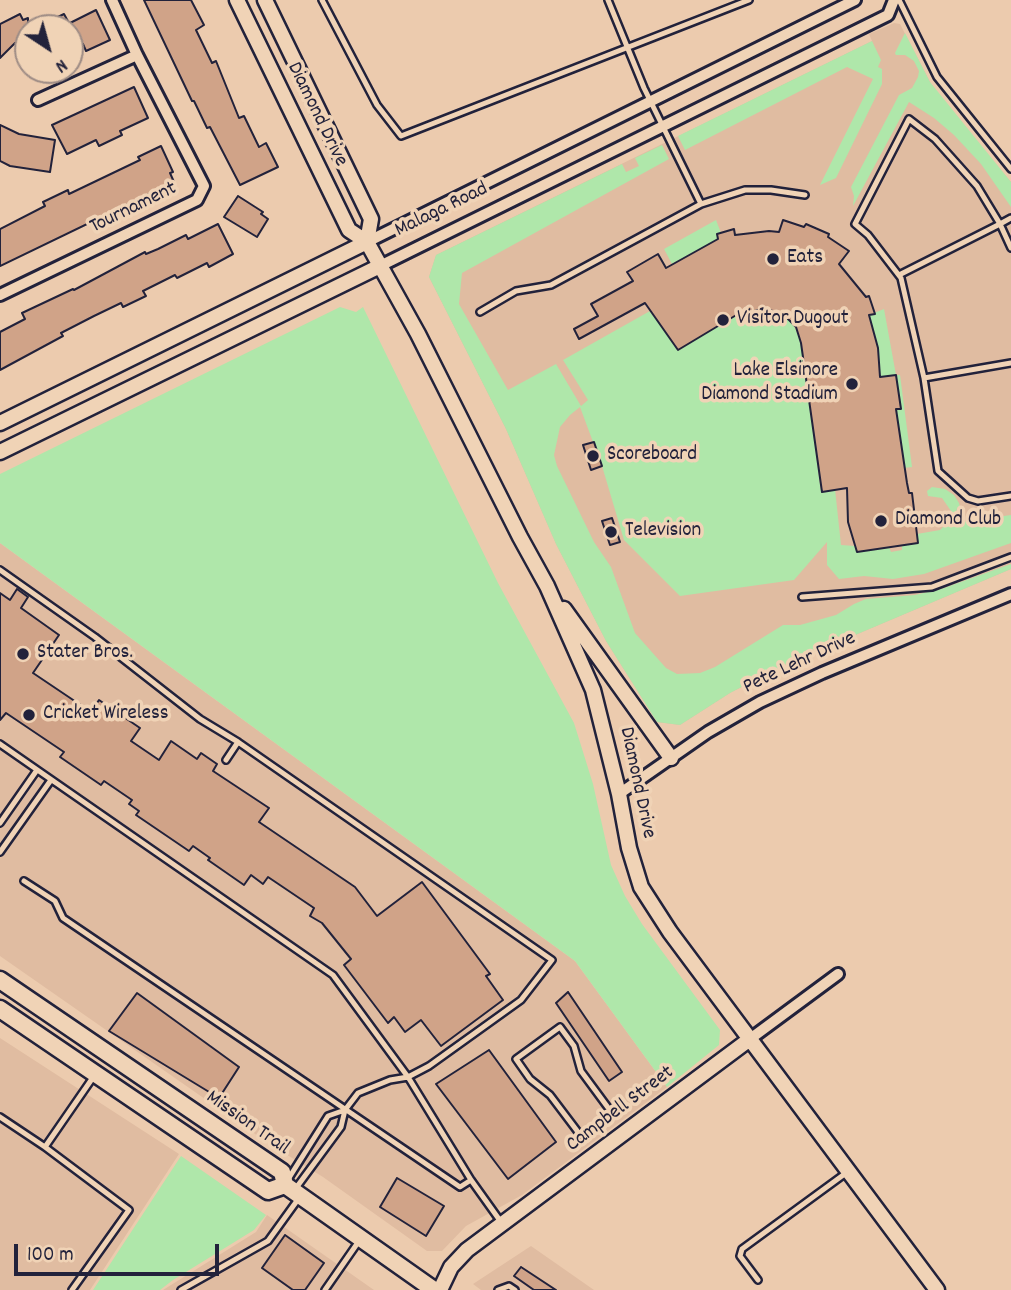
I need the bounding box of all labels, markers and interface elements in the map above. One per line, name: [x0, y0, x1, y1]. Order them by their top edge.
north arrow: [14, 14, 84, 84]
text: N: [49, 51, 72, 78]
street label: Diamond Drive: [280, 59, 352, 171]
street label: Tournament: [87, 177, 181, 241]
street label: Malaga Road: [391, 178, 493, 244]
place label: Eats: [787, 246, 823, 272]
marker: Eats: [765, 251, 781, 267]
place label: Visitor Dugout: [737, 307, 849, 333]
marker: Visitor Dugout: [715, 312, 731, 328]
place label: Lake Elsinore Diamond Stadium: [701, 359, 838, 409]
marker: Lake Elsinore Diamond Stadium: [844, 376, 860, 392]
place label: Scoreboard: [607, 443, 697, 469]
marker: Scoreboard: [585, 448, 601, 464]
place label: Diamond Club: [895, 508, 1001, 534]
marker: Diamond Club: [873, 513, 889, 529]
place label: Television: [625, 519, 701, 545]
marker: Television: [603, 524, 619, 540]
street label: Pete Lehr Drive: [740, 627, 860, 701]
place label: Stater Bros.: [37, 641, 133, 667]
marker: Stater Bros.: [15, 646, 31, 662]
place label: Cricket Wireless: [43, 702, 169, 728]
marker: Cricket Wireless: [21, 707, 37, 723]
street label: Diamond Drive: [612, 725, 660, 841]
street label: Campbell Street: [562, 1061, 680, 1159]
street label: Mission Trail: [200, 1086, 294, 1162]
scale bar: [18, 1230, 222, 1274]
text: 100 m: [27, 1241, 74, 1271]

